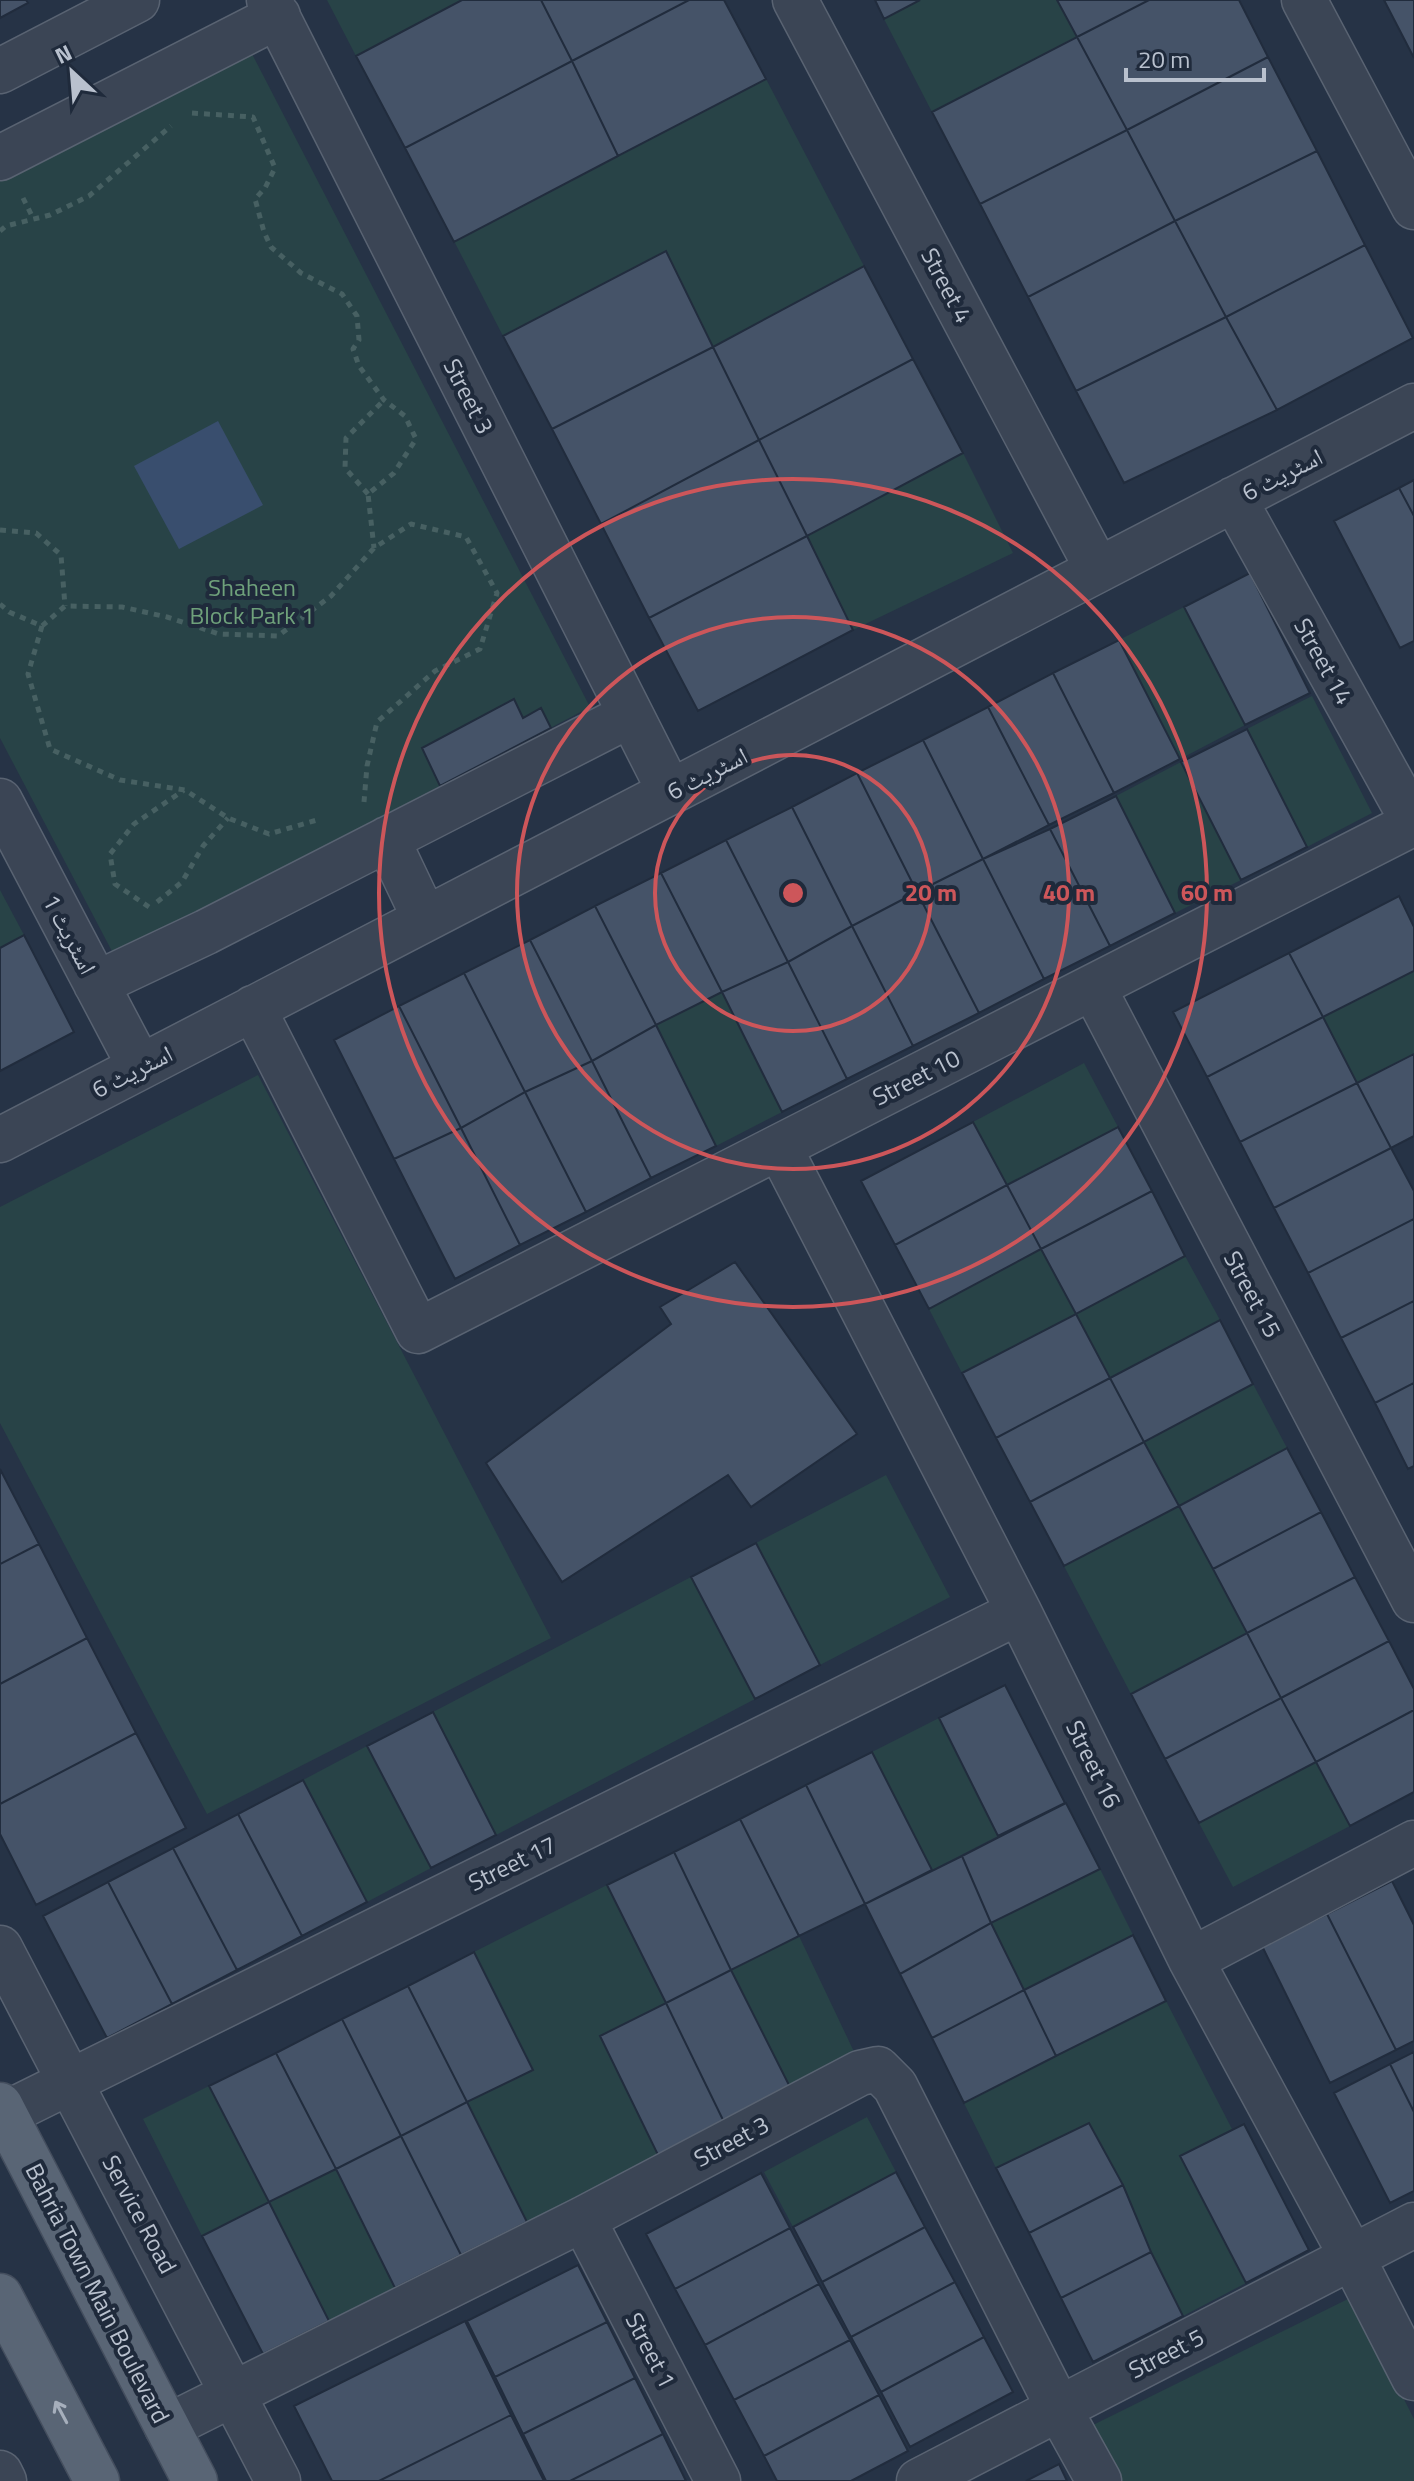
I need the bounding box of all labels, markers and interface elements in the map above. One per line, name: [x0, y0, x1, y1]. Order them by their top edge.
north arrow: [32, 32, 112, 112]
scale bar: [1126, 32, 1264, 82]
text: N: [49, 35, 78, 73]
text: 20 m: [1138, 41, 1190, 77]
street label: Street 4: [912, 241, 982, 329]
street label: Street 3: [435, 352, 503, 440]
street label: اسٹریٹ 6: [1235, 438, 1329, 510]
park label: Shaheen Block Park 1: [190, 569, 314, 633]
street label: Street 14: [1285, 611, 1363, 711]
street label: اسٹریٹ 6: [660, 737, 754, 809]
text: 20 m: [905, 874, 957, 910]
text: 40 m: [1043, 874, 1095, 910]
text: 60 m: [1181, 874, 1233, 910]
centre of rings: [779, 879, 807, 907]
street label: اسٹریٹ 1: [34, 887, 106, 981]
street label: اسٹریٹ 6: [85, 1035, 179, 1107]
street label: Street 10: [866, 1040, 966, 1114]
street label: Street 15: [1215, 1244, 1291, 1344]
street label: Street 16: [1057, 1714, 1131, 1814]
street label: Street 17: [462, 1826, 562, 1900]
street label: Street 3: [687, 2106, 775, 2176]
street label: Service Road: [94, 2148, 186, 2280]
street label: Bahria Town Main Boulevard: [17, 2157, 179, 2429]
street label: Street 1: [617, 2306, 685, 2394]
street label: Street 5: [1122, 2319, 1210, 2387]
one-way arrow: [52, 2400, 68, 2424]

